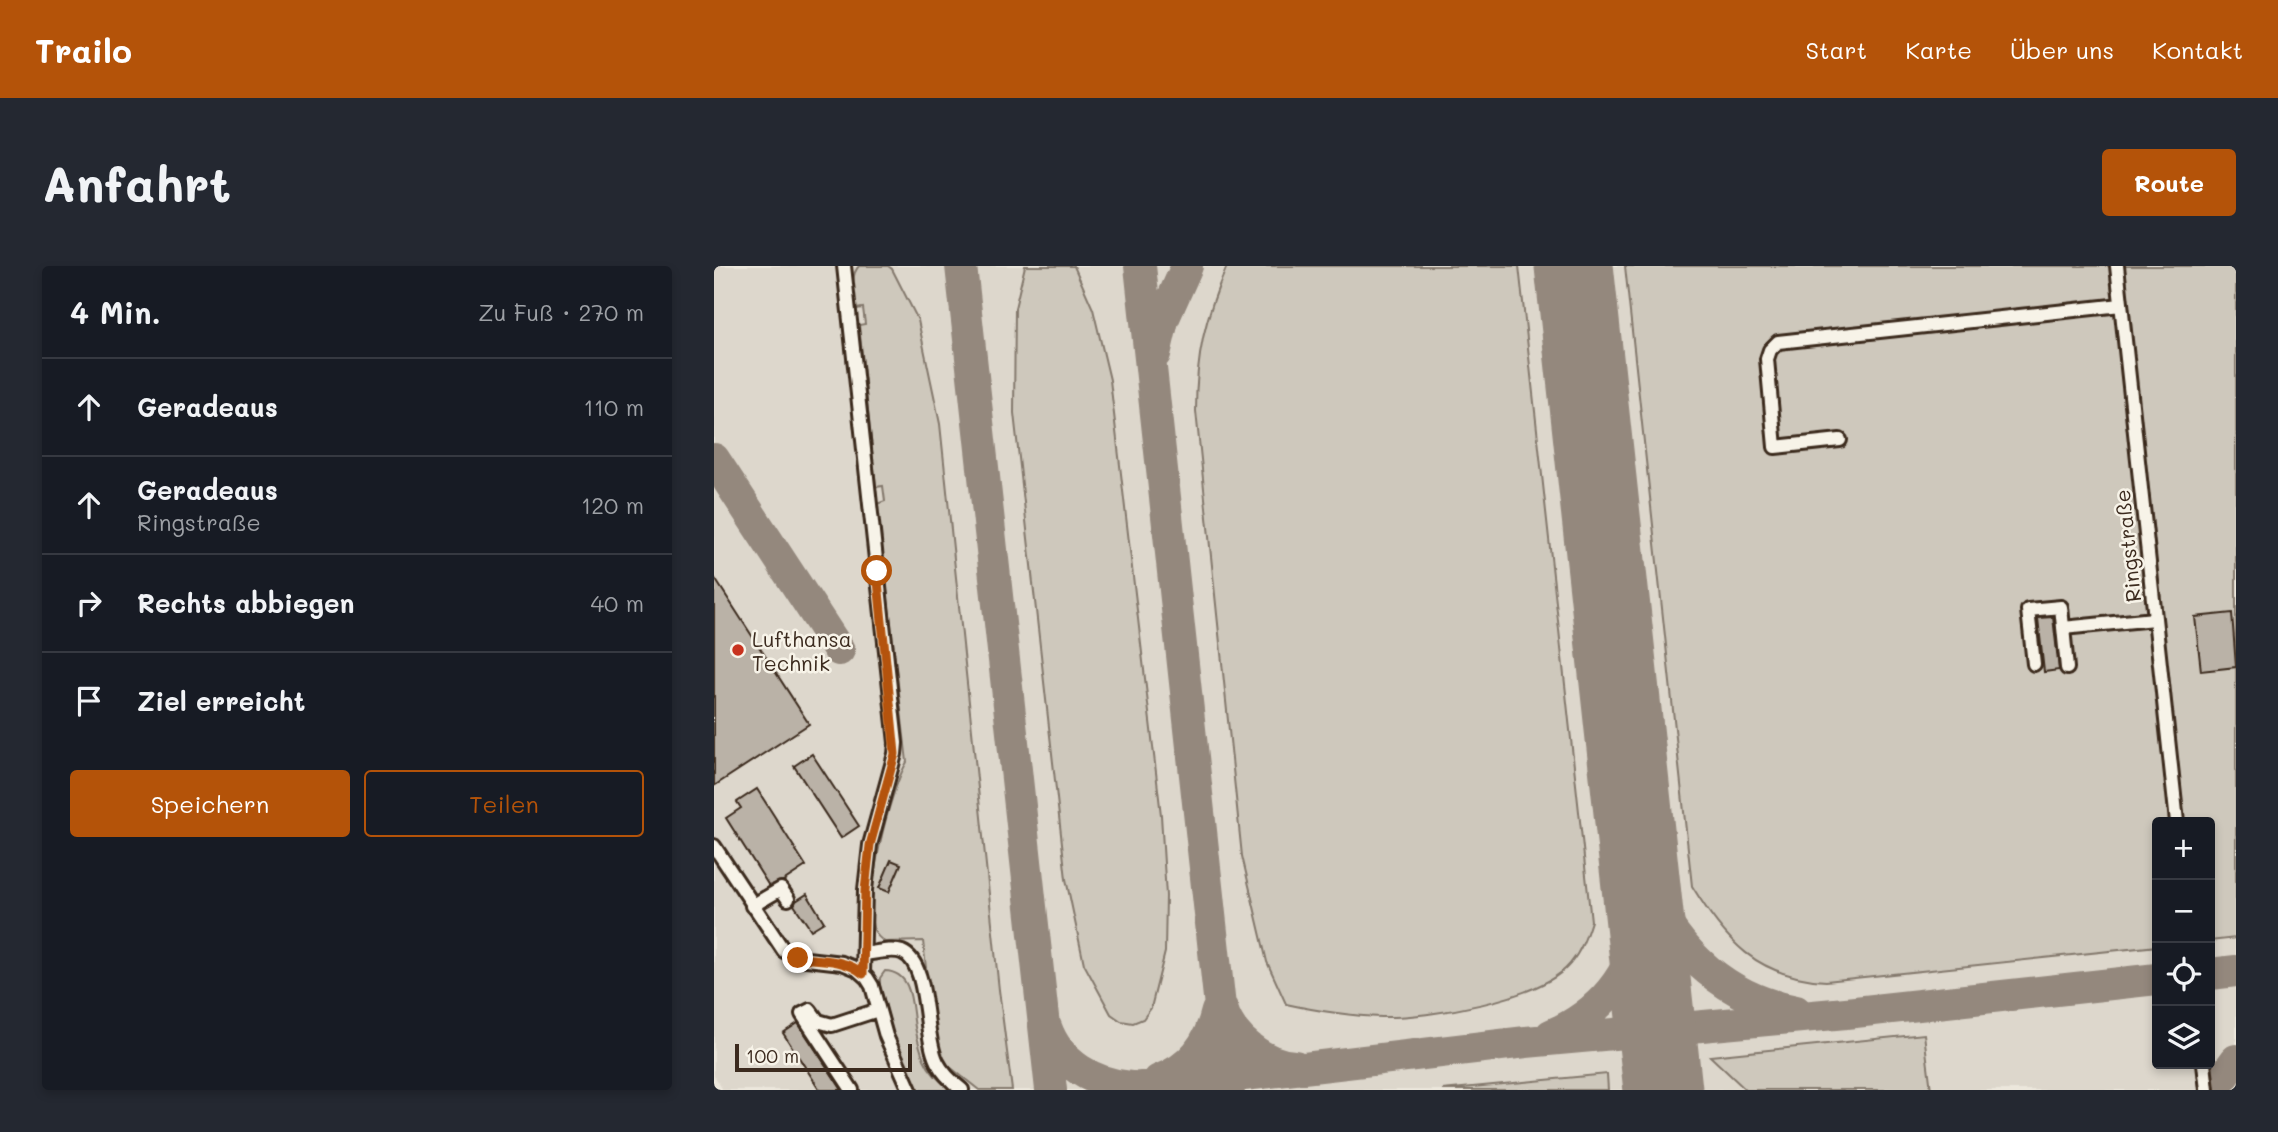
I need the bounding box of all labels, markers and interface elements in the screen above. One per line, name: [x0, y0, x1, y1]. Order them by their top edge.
text: Trailo: [35, 28, 132, 71]
text: Start: [1805, 34, 1867, 65]
text: Karte: [1905, 34, 1972, 65]
text: Über uns: [2010, 34, 2114, 65]
text: Kontakt: [2152, 34, 2243, 65]
button: Route: [2102, 149, 2236, 216]
text: Anfahrt: [42, 151, 231, 214]
text: 4 Min.: [70, 292, 161, 332]
text: Zu Fuß · 270 m: [478, 297, 644, 327]
icon: ahead: [70, 388, 108, 426]
text: Geradeaus: [137, 390, 278, 424]
text: 110 m: [584, 392, 644, 422]
text: Geradeaus: [137, 473, 278, 507]
icon: ahead: [70, 486, 108, 524]
street label: Ringstraße: [2108, 488, 2146, 604]
text: 120 m: [581, 490, 644, 520]
text: Ringstraße: [137, 507, 261, 537]
route start: [861, 555, 892, 586]
icon: right: [70, 584, 108, 622]
text: Rechts abbiegen: [137, 586, 354, 620]
text: 40 m: [591, 588, 644, 618]
place label: Lufthansa Technik: [752, 625, 852, 676]
marker: Lufthansa Technik: [730, 642, 746, 658]
icon: arrive: [70, 682, 108, 720]
text: Ziel erreicht: [137, 684, 305, 718]
button: Speichern: [70, 770, 350, 837]
button: Teilen: [364, 770, 644, 837]
map controls: [2152, 817, 2215, 1069]
button: +: [2152, 817, 2215, 880]
button: −: [2152, 880, 2215, 943]
route end: [782, 942, 813, 973]
button: locate: [2152, 943, 2215, 1006]
button: layers: [2152, 1006, 2215, 1069]
scale bar: [735, 1041, 912, 1073]
text: 100 m: [746, 1043, 799, 1068]

